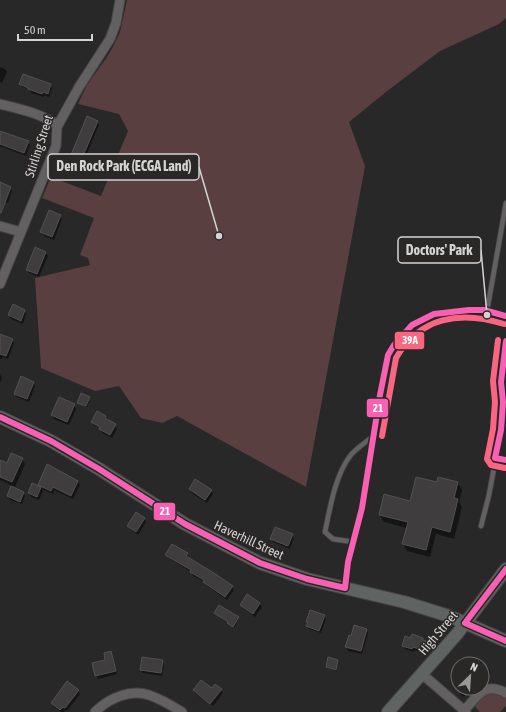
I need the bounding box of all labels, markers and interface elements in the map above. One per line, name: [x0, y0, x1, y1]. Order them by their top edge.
scale bar: [18, 16, 92, 42]
text: 50 m: [24, 23, 46, 37]
street label: Stirling Street: [22, 113, 56, 179]
callout: Den Rock Park (ECGA Land): [48, 154, 199, 180]
text: Den Rock Park (ECGA Land): [56, 158, 192, 174]
callout: Doctors' Park: [398, 237, 481, 263]
text: Doctors' Park: [406, 242, 473, 258]
line badge: 39A: [394, 331, 425, 350]
text: 39A: [402, 334, 418, 346]
line badge: 21: [366, 398, 389, 418]
text: 21: [373, 402, 383, 414]
line badge: 21: [153, 502, 176, 521]
text: 21: [160, 505, 170, 517]
street label: Haverhill Street: [212, 517, 286, 563]
street label: High Street: [415, 608, 461, 658]
north arrow: [450, 656, 490, 696]
text: N: [469, 660, 480, 674]

